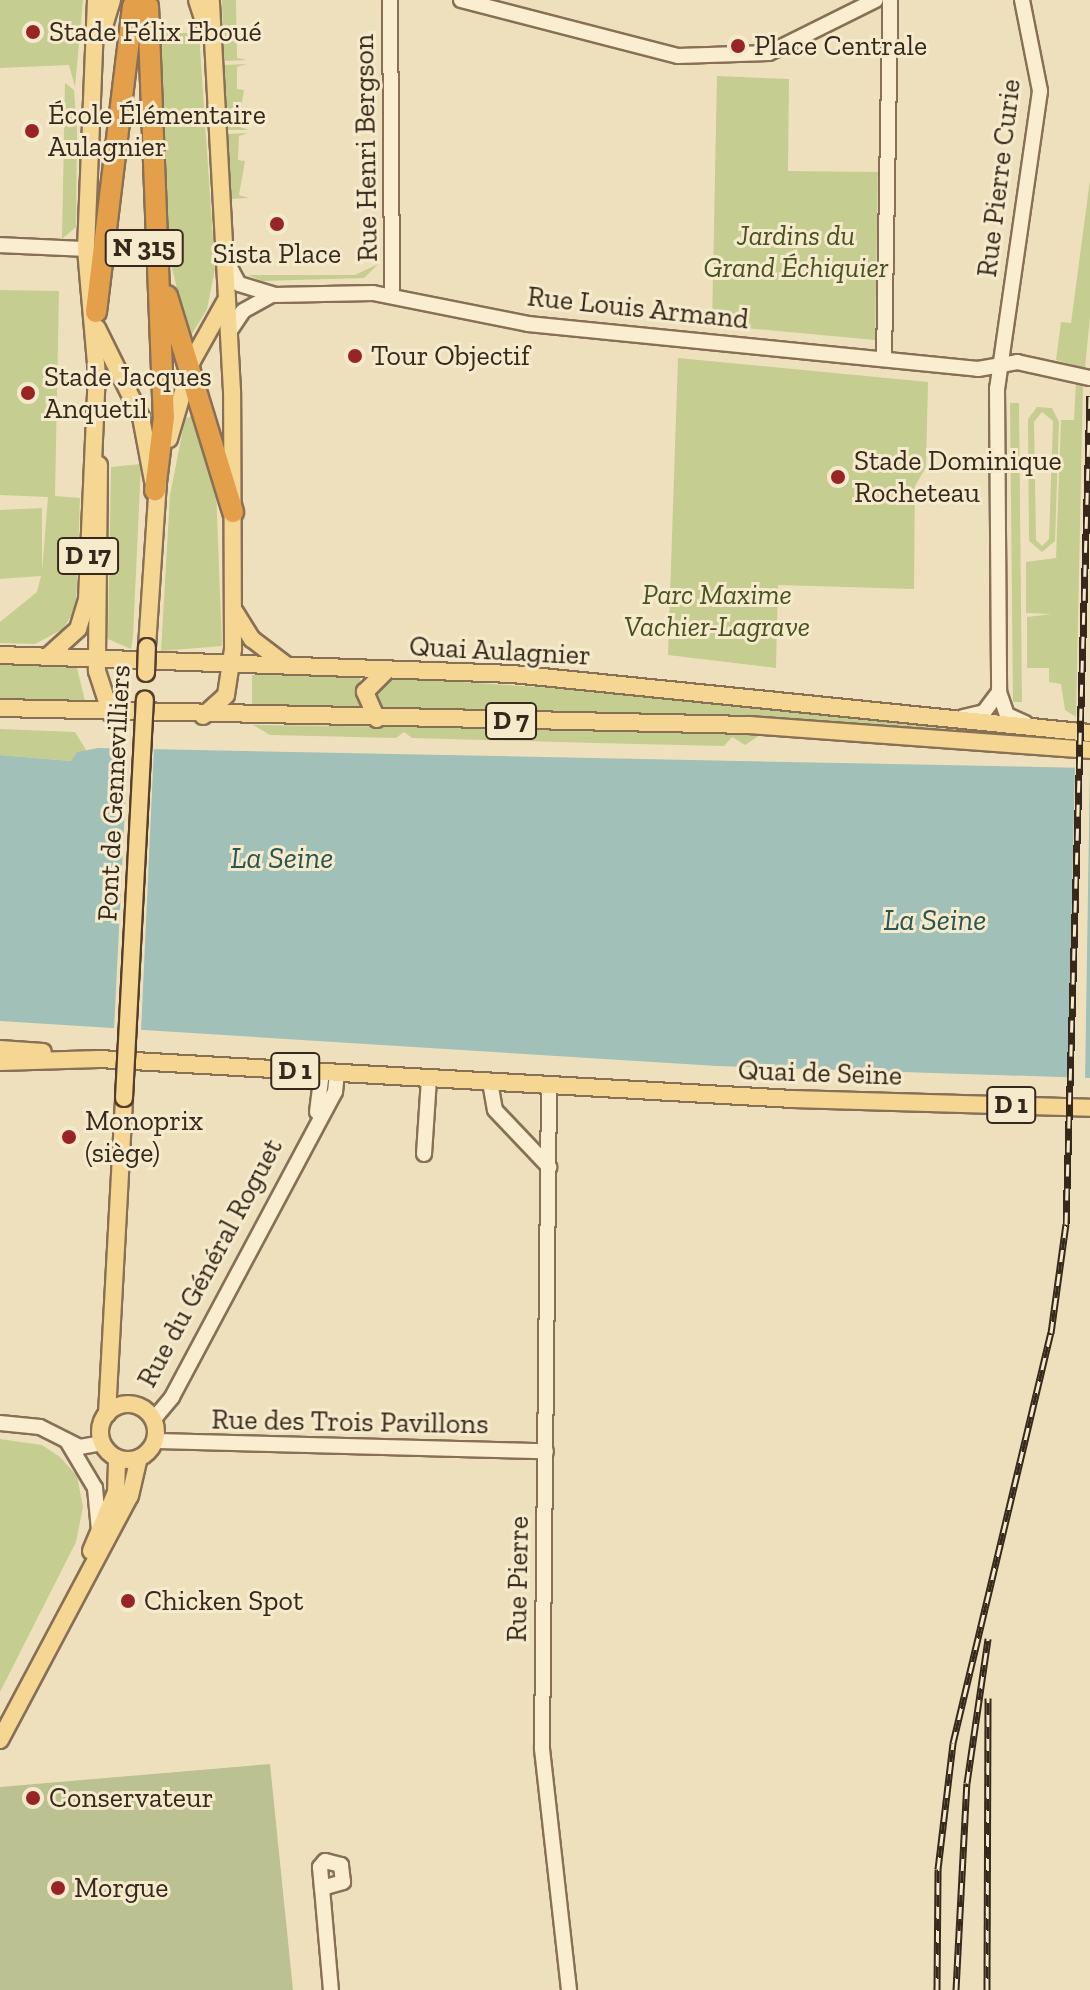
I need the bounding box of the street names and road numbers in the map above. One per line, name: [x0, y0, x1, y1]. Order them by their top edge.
street label: Rue Henri Bergson: [347, 34, 385, 262]
street label: Rue Pierre Curie: [970, 77, 1028, 279]
road number: N 315: [104, 226, 184, 270]
street label: Rue Louis Armand: [525, 280, 751, 336]
road number: D 17: [56, 534, 120, 578]
street label: Quai Aulagnier: [408, 629, 592, 673]
street label: Pont de Gennevilliers: [91, 664, 137, 922]
road number: D 7: [485, 699, 537, 743]
road number: D 1: [269, 1049, 321, 1093]
street label: Quai de Seine: [737, 1053, 903, 1093]
road number: D 1: [985, 1083, 1037, 1127]
street label: Rue du Général Roguet: [130, 1133, 290, 1393]
street label: Rue des Trois Pavillons: [211, 1403, 489, 1441]
street label: Rue Pierre: [500, 1516, 536, 1642]

